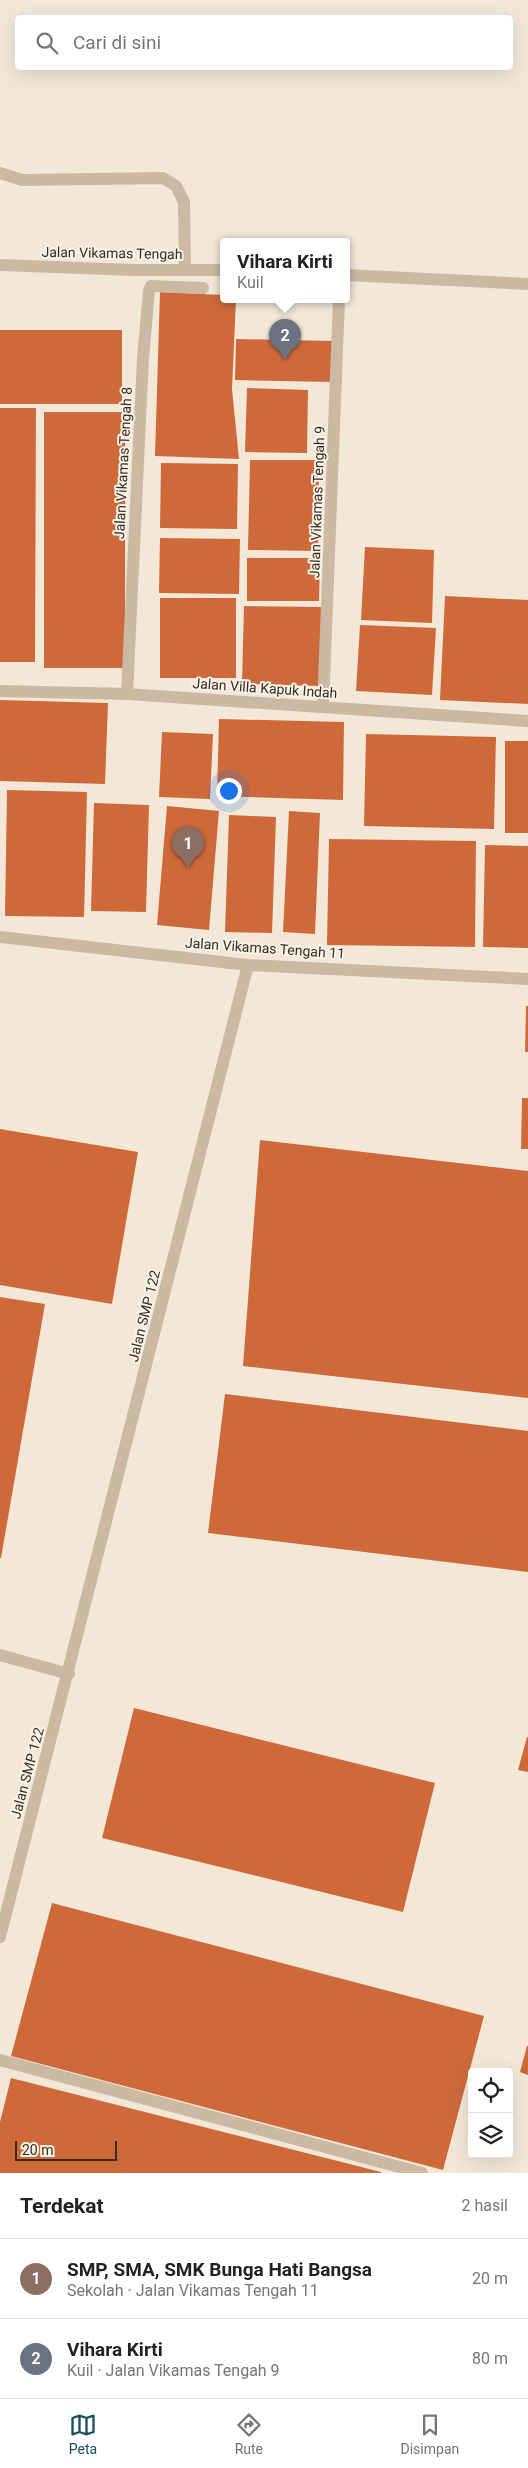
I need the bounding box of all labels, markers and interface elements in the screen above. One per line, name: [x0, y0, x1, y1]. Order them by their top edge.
search box: [15, 15, 513, 70]
icon: search: [33, 29, 61, 57]
text: Cari di sini: [73, 31, 161, 54]
popup: [220, 238, 350, 303]
street label: Jalan Vikamas Tengah: [41, 244, 183, 262]
text: Vihara Kirti: [237, 250, 333, 273]
text: Kuil: [237, 273, 264, 292]
pin: 2: [269, 319, 301, 360]
street label: Jalan Vikamas Tengah 8: [111, 386, 135, 539]
street label: Jalan Vikamas Tengah 9: [306, 426, 328, 578]
street label: Jalan Villa Kapuk Indah: [192, 675, 338, 701]
your location: [216, 778, 242, 804]
pin: 1: [172, 827, 204, 868]
street label: Jalan Vikamas Tengah 11: [185, 934, 345, 962]
street label: Jalan SMP 122: [125, 1268, 163, 1364]
street label: Jalan SMP 122: [7, 1725, 47, 1820]
map controls: [468, 2068, 513, 2158]
button: locate: [468, 2068, 513, 2113]
button: layers: [468, 2113, 513, 2158]
scale bar: [15, 2138, 118, 2161]
text: 20 m: [22, 2142, 54, 2158]
text: Terdekat: [20, 2194, 104, 2218]
text: 2 hasil: [461, 2196, 508, 2215]
text: SMP, SMA, SMK Bunga Hati Bangsa: [67, 2258, 372, 2281]
text: 1: [31, 2269, 41, 2288]
text: 20 m: [472, 2269, 508, 2288]
text: Sekolah · Jalan Vikamas Tengah 11: [67, 2281, 319, 2300]
text: Vihara Kirti: [67, 2338, 163, 2361]
text: 2: [31, 2349, 41, 2368]
text: 80 m: [472, 2349, 508, 2368]
text: Kuil · Jalan Vikamas Tengah 9: [67, 2361, 280, 2380]
tab: Peta: [69, 2411, 97, 2457]
tab: Rute: [235, 2411, 263, 2457]
tab: Disimpan: [401, 2411, 459, 2457]

